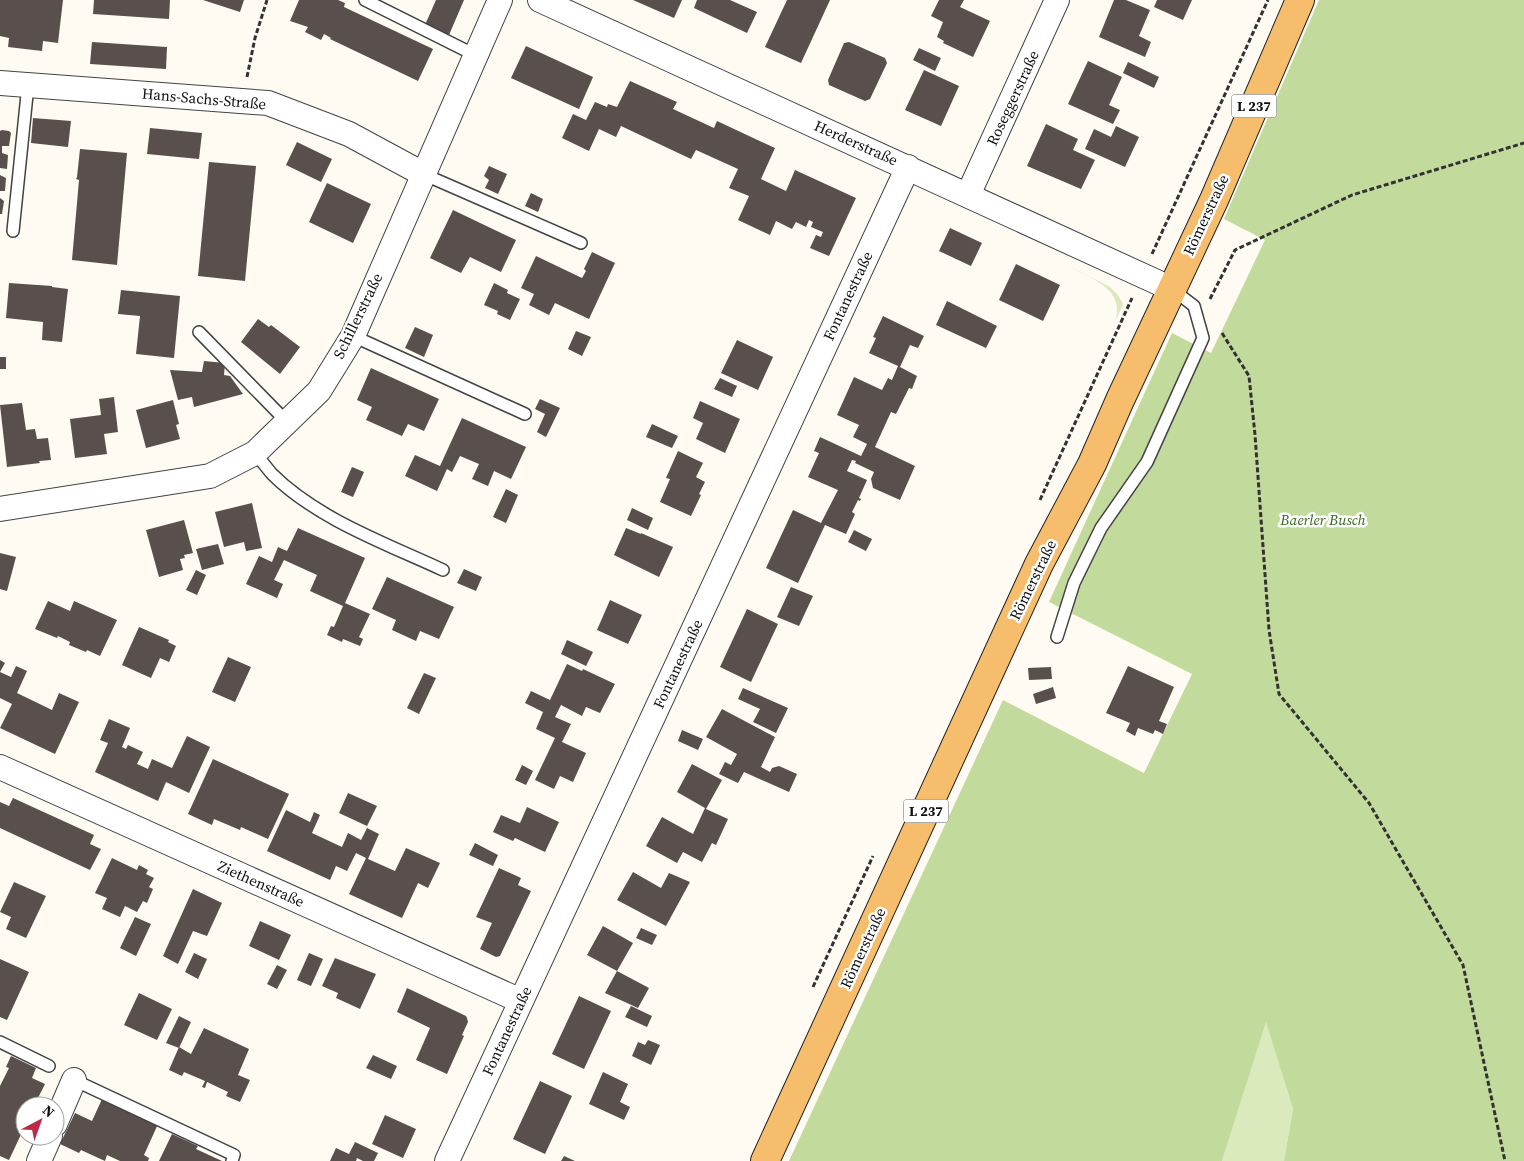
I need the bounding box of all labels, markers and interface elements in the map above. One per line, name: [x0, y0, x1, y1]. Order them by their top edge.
street label: Roseggerstraße: [981, 46, 1044, 149]
street label: Hans-Sachs-Straße: [141, 83, 267, 114]
road number: L 237: [1232, 94, 1276, 118]
street label: Herderstraße: [811, 115, 902, 170]
street label: Römerstraße: [1178, 171, 1234, 259]
street label: Fontanestraße: [818, 247, 878, 344]
street label: Schillerstraße: [328, 269, 387, 362]
park label: Baerler Busch: [1279, 509, 1366, 530]
street label: Römerstraße: [1004, 536, 1061, 623]
street label: Fontanestraße: [648, 615, 708, 712]
road number: L 237: [904, 799, 948, 822]
street label: Ziethenstraße: [215, 855, 308, 912]
street label: Römerstraße: [835, 904, 891, 992]
street label: Fontanestraße: [477, 982, 537, 1079]
north arrow: [15, 1096, 65, 1146]
text: N: [38, 1100, 59, 1122]

